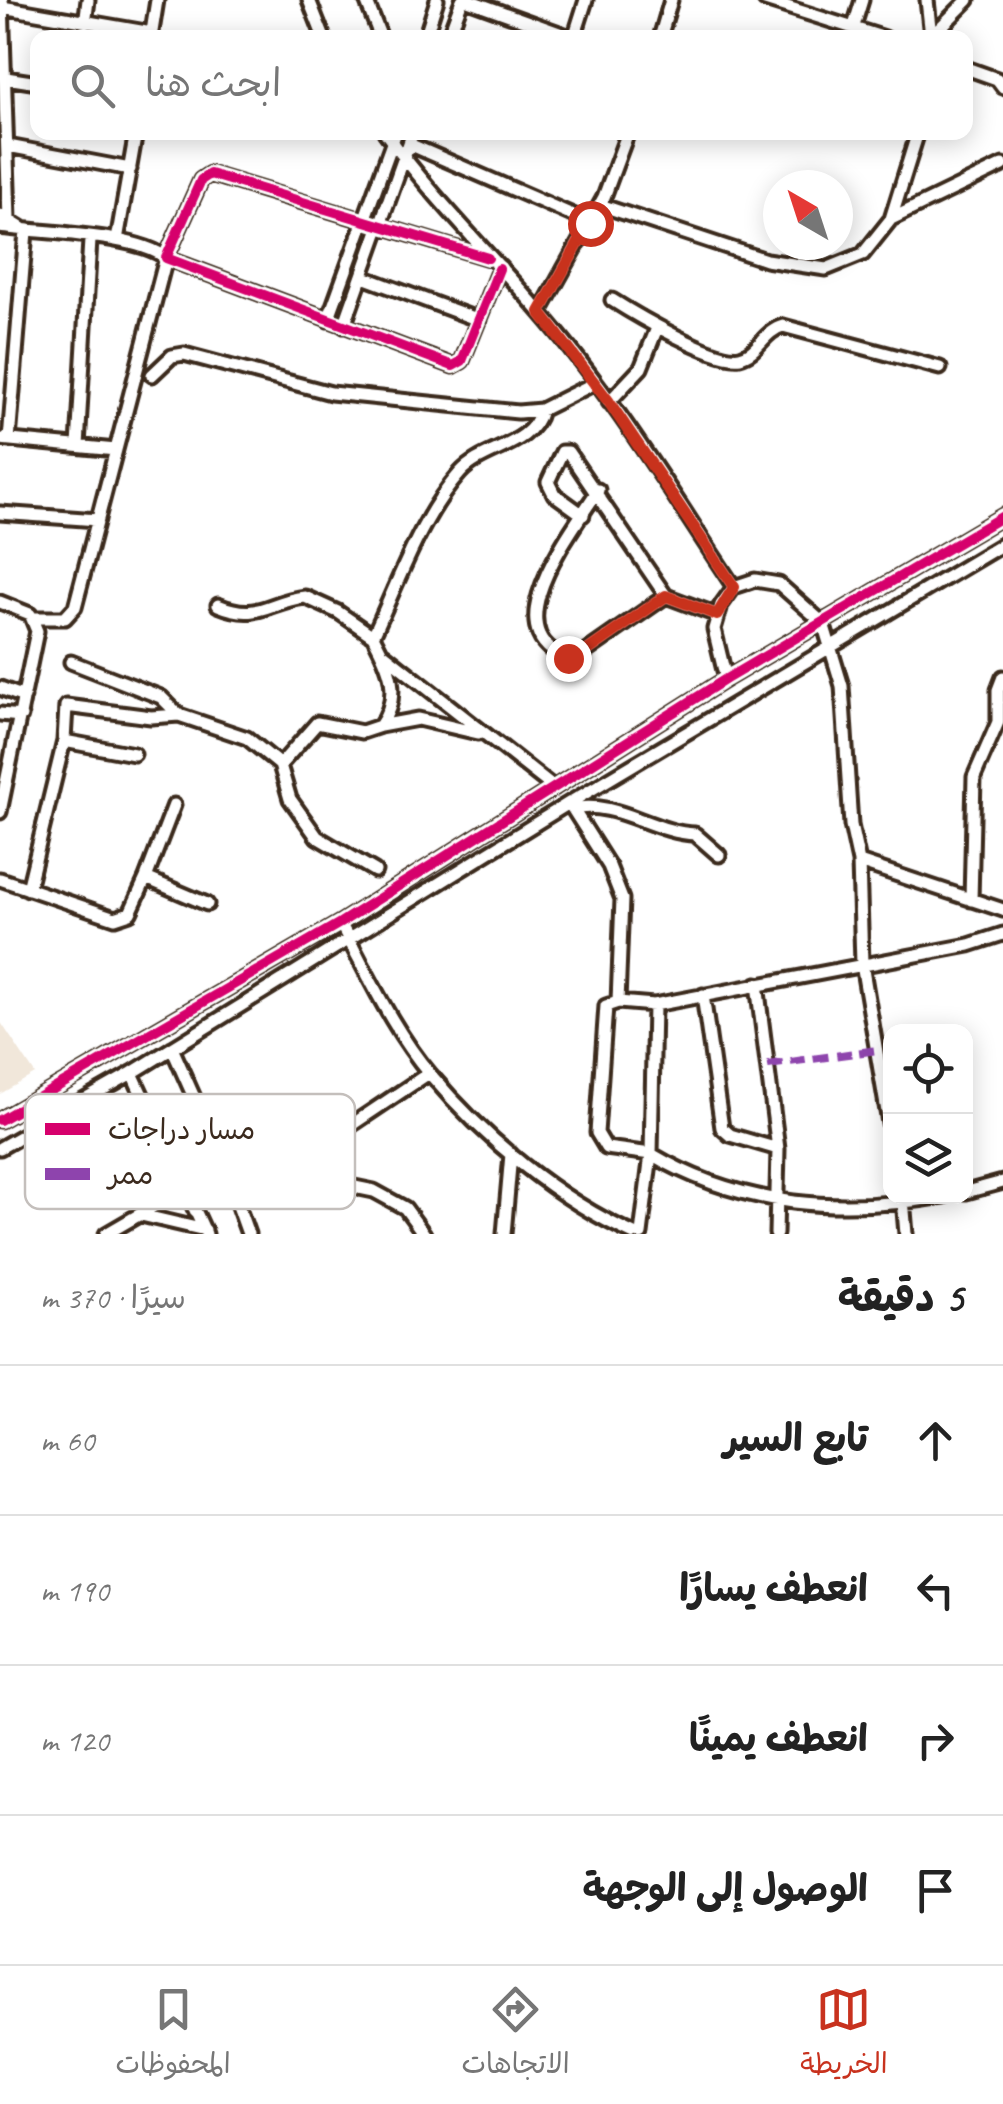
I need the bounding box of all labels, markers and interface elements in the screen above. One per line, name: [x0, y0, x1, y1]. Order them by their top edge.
search box: [30, 30, 973, 140]
icon: search: [65, 58, 120, 113]
text: ابحث هنا: [145, 60, 281, 107]
north arrow: [763, 170, 853, 260]
route start: [568, 201, 614, 247]
route end: [546, 636, 592, 682]
map controls: [883, 1024, 973, 1204]
button: locate: [883, 1024, 973, 1114]
legend: [25, 1094, 355, 1209]
text: مسار دراجات: [108, 1112, 255, 1147]
button: layers: [883, 1114, 973, 1204]
text: ممر: [106, 1157, 153, 1192]
text: 5 دقيقة: [838, 1271, 963, 1324]
text: سيرًا · 370 m: [40, 1277, 186, 1318]
icon: ahead: [908, 1413, 963, 1468]
text: تابع السير: [723, 1415, 868, 1462]
text: 60 m: [40, 1420, 94, 1461]
icon: left: [908, 1563, 963, 1618]
text: انعطف يسارًا: [679, 1565, 868, 1612]
text: 190 m: [40, 1570, 109, 1611]
icon: right: [908, 1713, 963, 1768]
text: انعطف يمينًا: [689, 1715, 868, 1762]
text: 120 m: [40, 1720, 109, 1761]
icon: arrive: [908, 1863, 963, 1918]
text: الوصول إلى الوجهة: [582, 1865, 868, 1912]
tab: المحفوظات: [115, 1982, 231, 2088]
tab: الاتجاهات: [461, 1982, 570, 2088]
tab: الخريطة: [800, 1982, 888, 2088]

